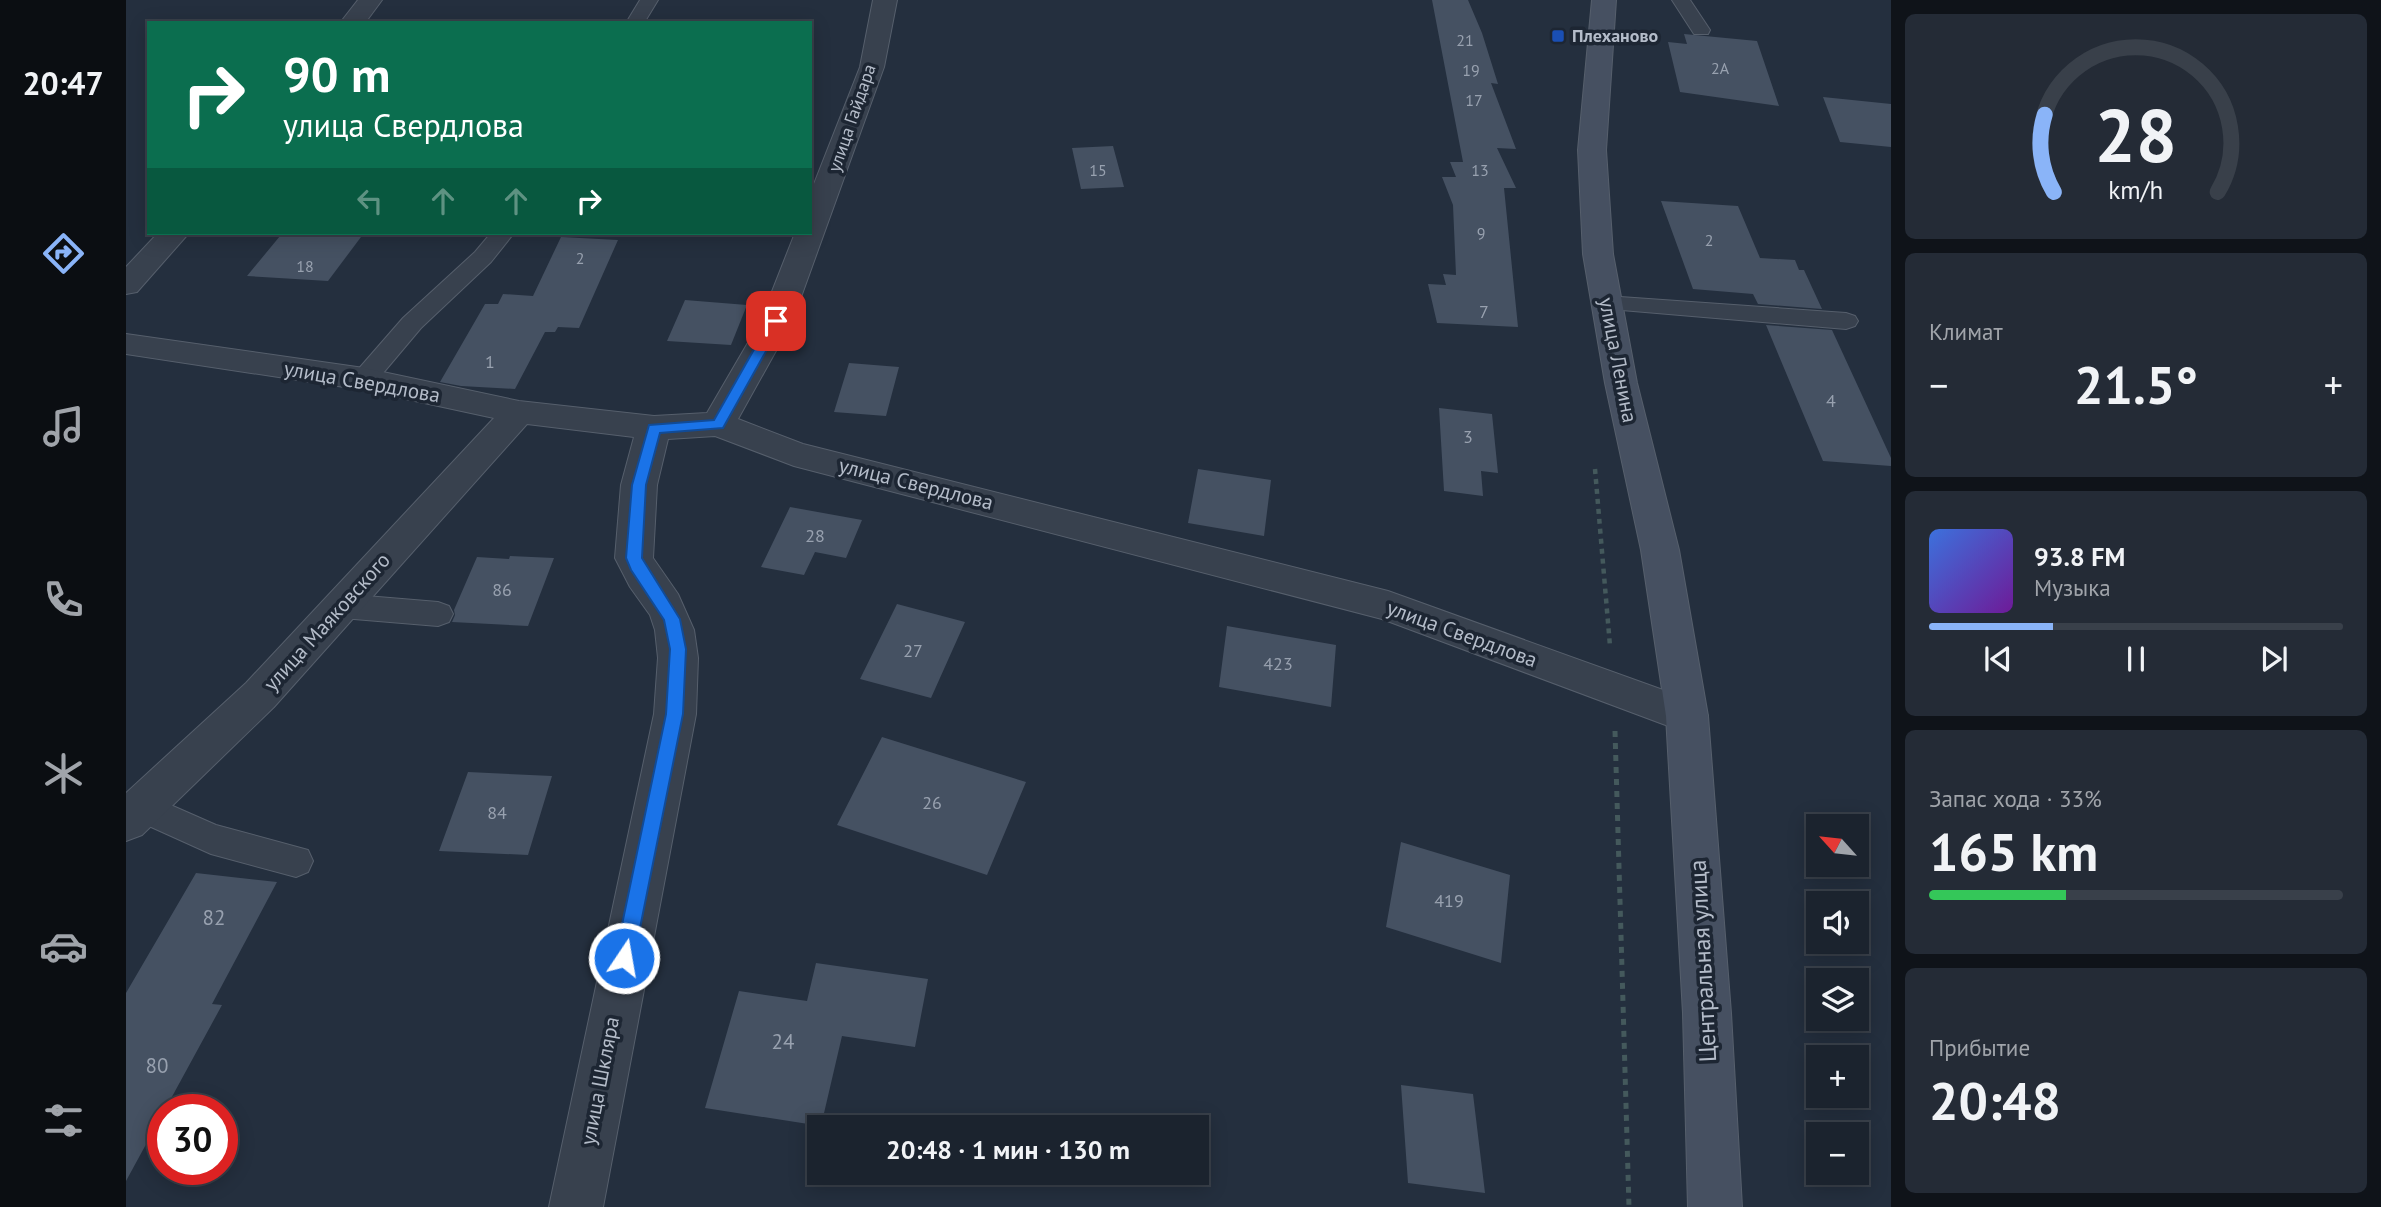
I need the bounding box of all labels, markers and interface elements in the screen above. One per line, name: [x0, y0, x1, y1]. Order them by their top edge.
place label: Плеханово: [1572, 24, 1659, 47]
marker: Плеханово: [1550, 28, 1566, 44]
house number: 21: [1456, 30, 1474, 50]
text: 90 m: [283, 42, 390, 106]
icon: right: [168, 49, 259, 140]
house number: 2А: [1711, 58, 1730, 78]
house number: 19: [1462, 60, 1480, 80]
street label: улица Гайдара: [822, 61, 881, 175]
text: 20:47: [22, 62, 104, 104]
text: 28: [2095, 89, 2177, 183]
house number: 17: [1465, 90, 1483, 110]
text: улица Свердлова: [283, 104, 524, 146]
house number: 15: [1089, 160, 1107, 180]
house number: 13: [1471, 160, 1489, 180]
text: km/h: [2109, 174, 2163, 206]
icon: left: [351, 182, 389, 220]
icon: ahead: [424, 182, 462, 220]
icon: ahead: [497, 182, 535, 220]
icon: right: [570, 182, 608, 220]
house number: 9: [1477, 223, 1485, 243]
icon: directions: [39, 229, 88, 278]
house number: 2: [1705, 230, 1713, 250]
house number: 2: [576, 248, 584, 268]
house number: 18: [296, 256, 314, 276]
pin: [746, 291, 806, 351]
street label: улица Ленина: [1593, 295, 1644, 425]
house number: 7: [1479, 300, 1489, 323]
icon: arrive: [757, 302, 795, 340]
text: Климат: [1929, 317, 2003, 346]
house number: 1: [485, 350, 495, 373]
text: 21.5°: [2074, 351, 2198, 418]
street label: улица Свердлова: [282, 354, 442, 409]
text: −: [1929, 360, 1948, 409]
text: +: [2324, 360, 2343, 409]
house number: 4: [1826, 389, 1836, 412]
icon: music: [39, 402, 88, 451]
house number: 3: [1463, 425, 1473, 448]
street label: улица Свердлова: [836, 451, 996, 516]
house number: 28: [805, 524, 825, 547]
text: 93.8 FM: [2034, 540, 2125, 573]
street label: улица Маяковского: [257, 547, 396, 696]
text: Музыка: [2034, 573, 2111, 602]
icon: phone: [39, 575, 88, 624]
house number: 86: [492, 578, 512, 601]
street label: улица Свердлова: [1383, 594, 1541, 673]
house number: 27: [903, 639, 923, 662]
icon: previous: [1979, 640, 2017, 678]
icon: pause: [2117, 640, 2155, 678]
icon: next: [2255, 640, 2293, 678]
house number: 423: [1263, 652, 1293, 675]
icon: climate: [39, 749, 88, 798]
text: Запас хода · 33%: [1929, 784, 2102, 813]
house number: 26: [922, 791, 942, 814]
house number: 84: [487, 801, 507, 824]
north arrow: [1806, 814, 1869, 877]
map controls: [1806, 814, 1869, 1185]
text: 165 km: [1929, 818, 2098, 885]
street label: Центральная улица: [1682, 859, 1723, 1063]
house number: 419: [1434, 889, 1464, 912]
button: sound: [1806, 891, 1869, 954]
house number: 82: [203, 904, 225, 931]
position arrow: [587, 921, 661, 995]
icon: car: [39, 922, 88, 971]
button: layers: [1806, 968, 1869, 1031]
street label: улица Шкляра: [574, 1014, 625, 1148]
house number: 24: [772, 1028, 794, 1055]
text: Прибытие: [1929, 1033, 2030, 1062]
button: +: [1806, 1045, 1869, 1108]
house number: 80: [146, 1052, 168, 1079]
text: 20:48: [1929, 1067, 2061, 1134]
speed limit sign: 30: [147, 1094, 238, 1185]
icon: filters: [39, 1096, 88, 1145]
button: −: [1806, 1122, 1869, 1185]
text: 20:48 · 1 мин · 130 m: [886, 1133, 1130, 1166]

